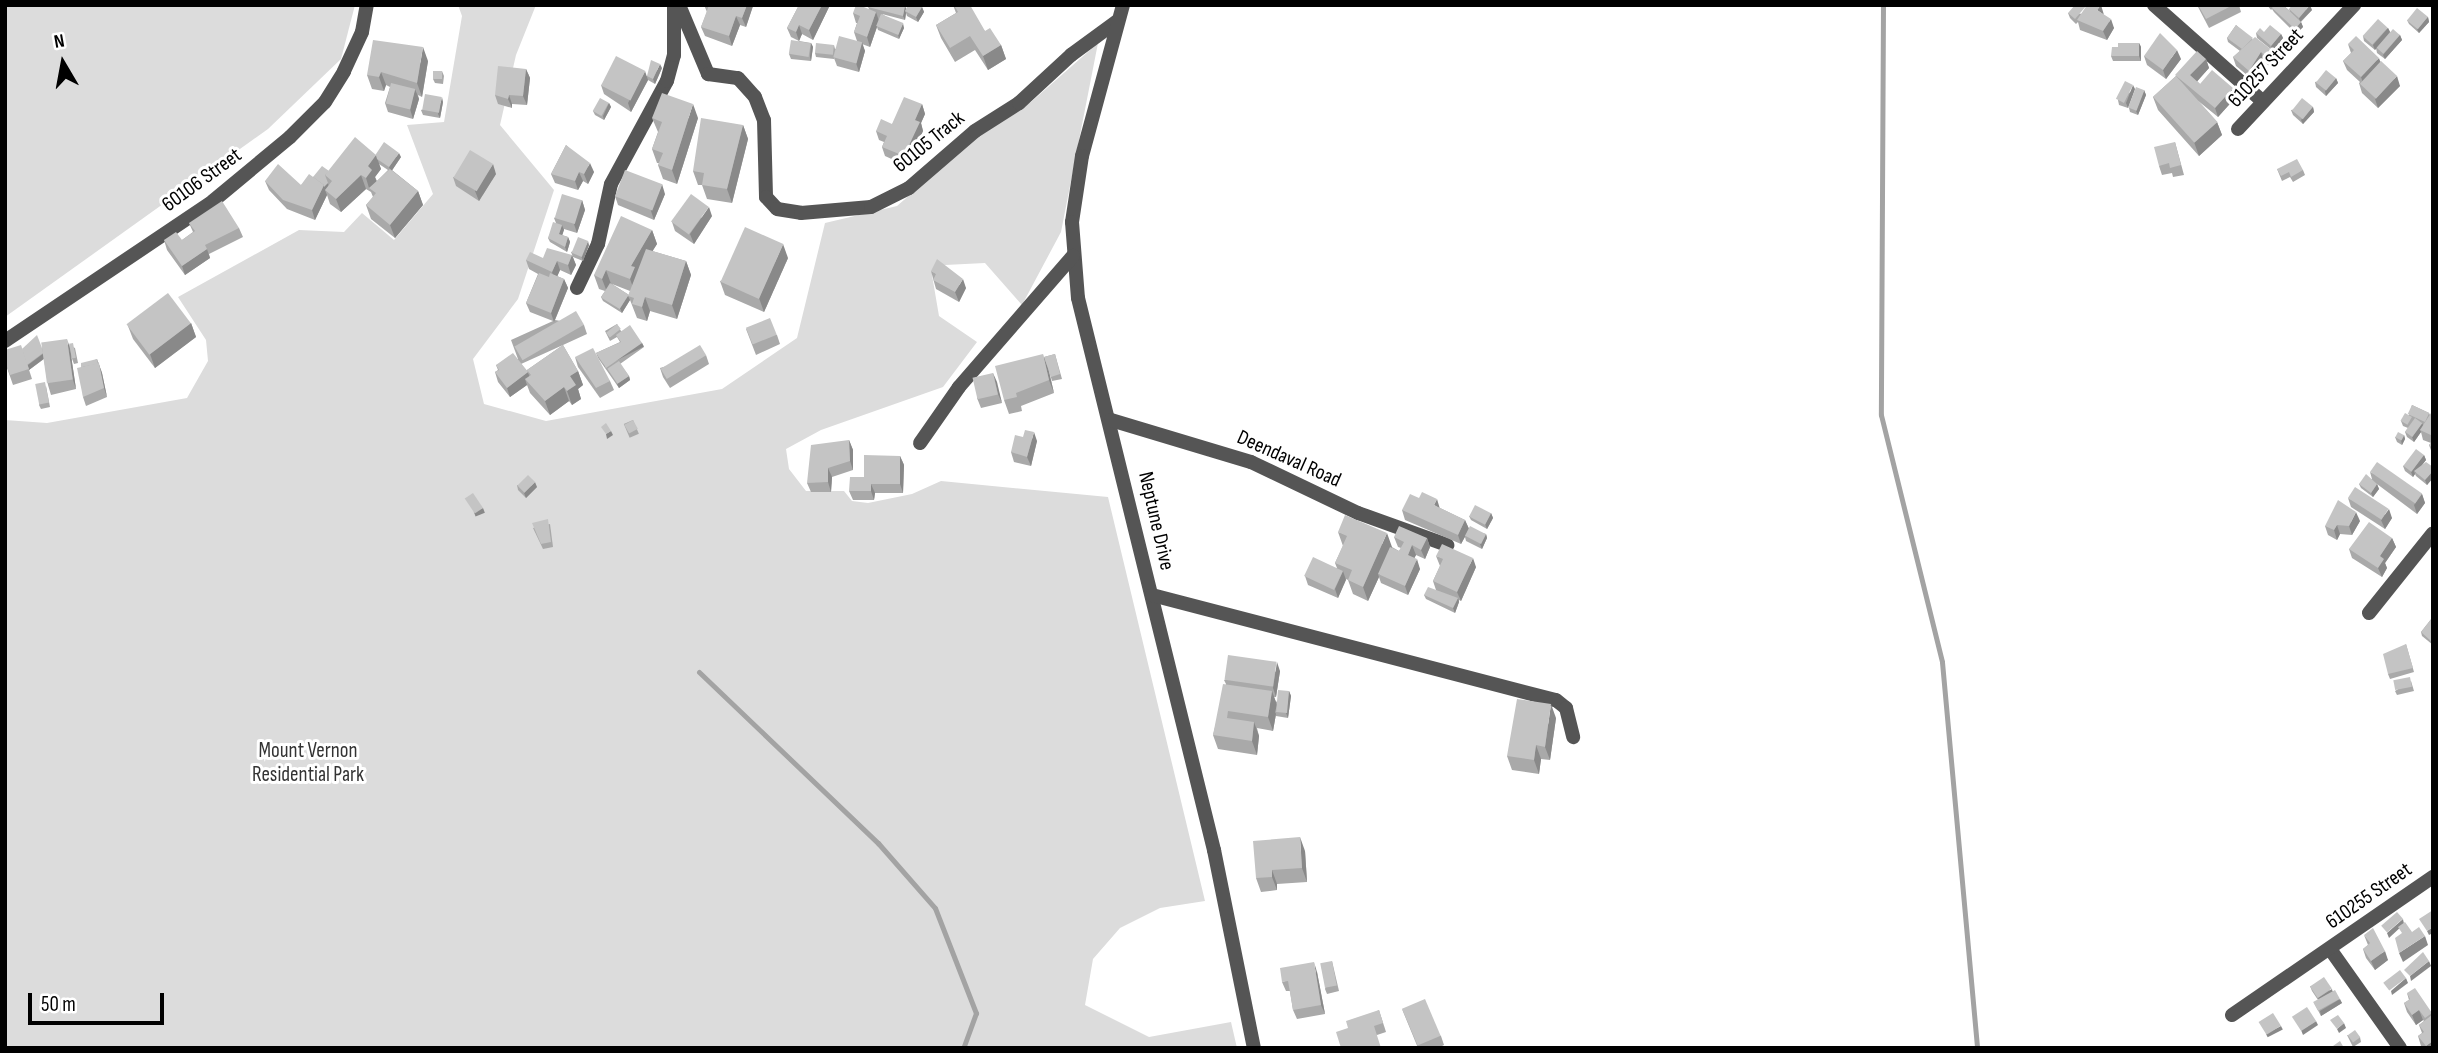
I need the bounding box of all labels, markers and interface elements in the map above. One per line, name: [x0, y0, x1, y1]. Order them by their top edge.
street label: 610257 Street: [2223, 23, 2309, 113]
north arrow: [28, 28, 98, 98]
text: N: [52, 30, 66, 54]
street label: 60105 Track: [888, 106, 970, 178]
street label: 60106 Street: [157, 143, 247, 217]
street label: Deendaval Road: [1233, 425, 1345, 493]
street label: Neptune Drive: [1132, 469, 1180, 573]
park label: Mount Vernon Residential Park: [252, 738, 364, 788]
street label: 610255 Street: [2321, 857, 2417, 935]
scale bar: [32, 979, 168, 1023]
text: 50 m: [41, 992, 76, 1017]

